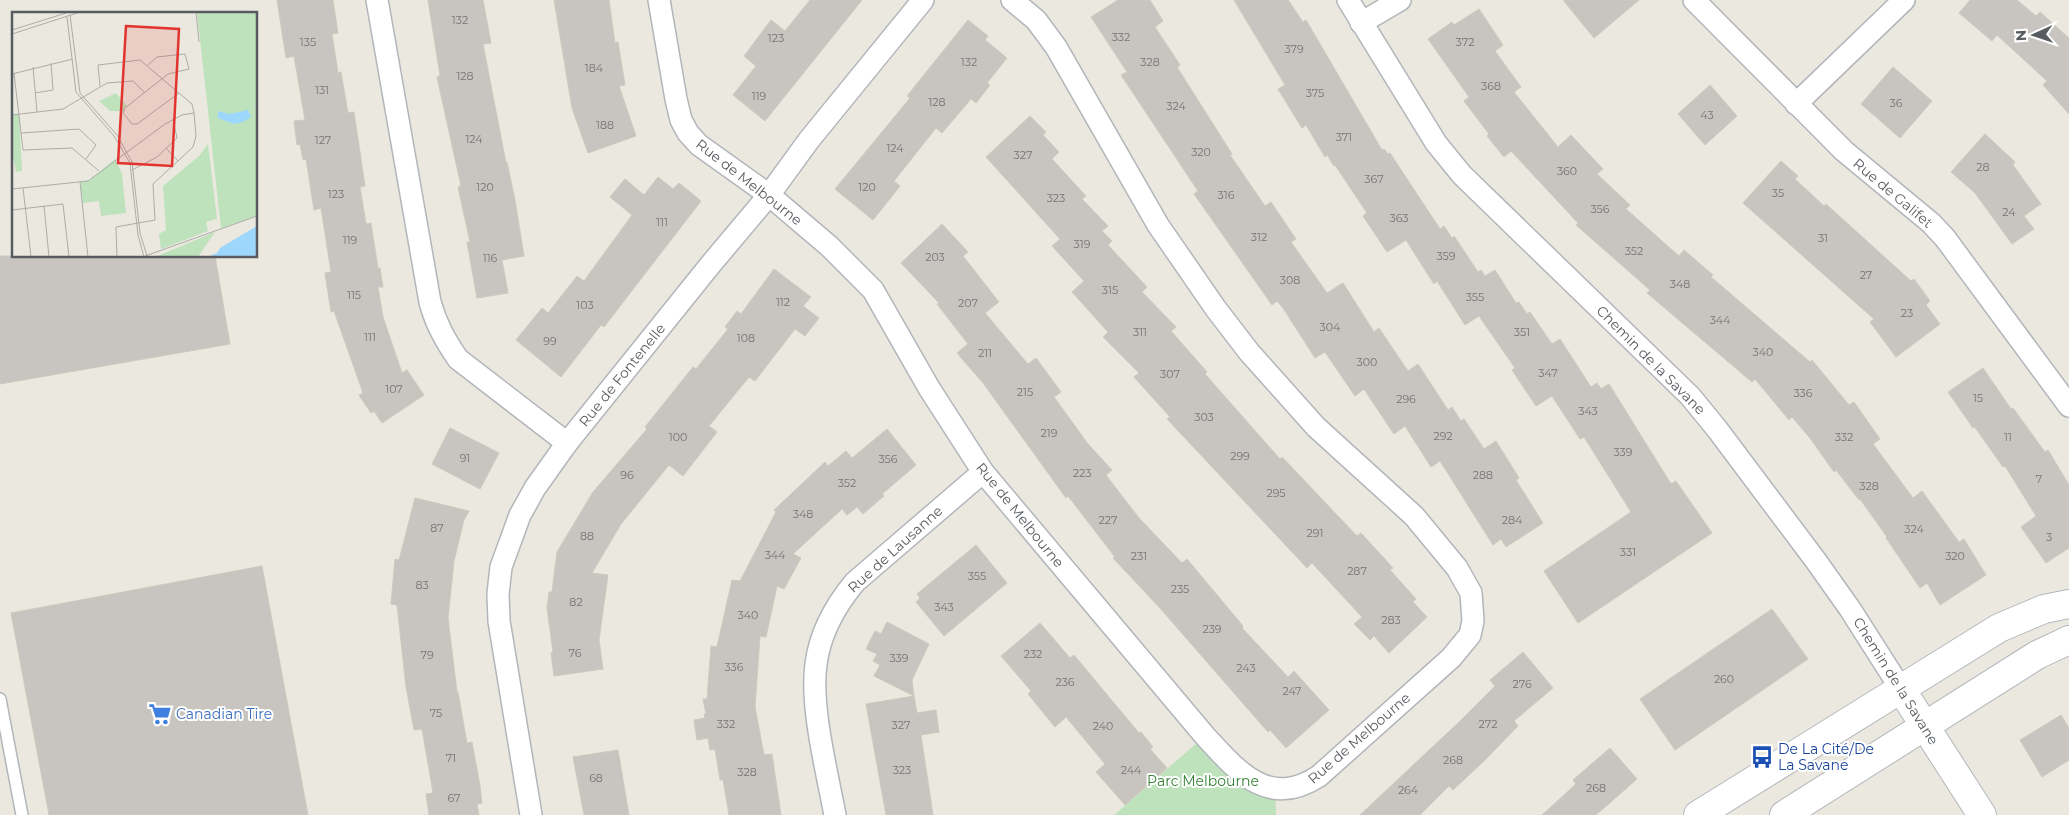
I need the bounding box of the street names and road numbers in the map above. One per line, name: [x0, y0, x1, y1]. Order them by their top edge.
street label: Rue de Melbourne: [692, 135, 806, 229]
street label: Rue de Galifet: [1849, 154, 1937, 232]
street label: Chemin de la Savane: [1593, 302, 1709, 418]
street label: Rue de Fontenelle: [575, 320, 669, 430]
street label: Rue de Melbourne: [972, 459, 1068, 571]
street label: Rue de Lausanne: [844, 502, 946, 596]
street label: Chemin de la Savane: [1849, 614, 1943, 748]
street label: Rue de Melbourne: [1304, 689, 1414, 787]

